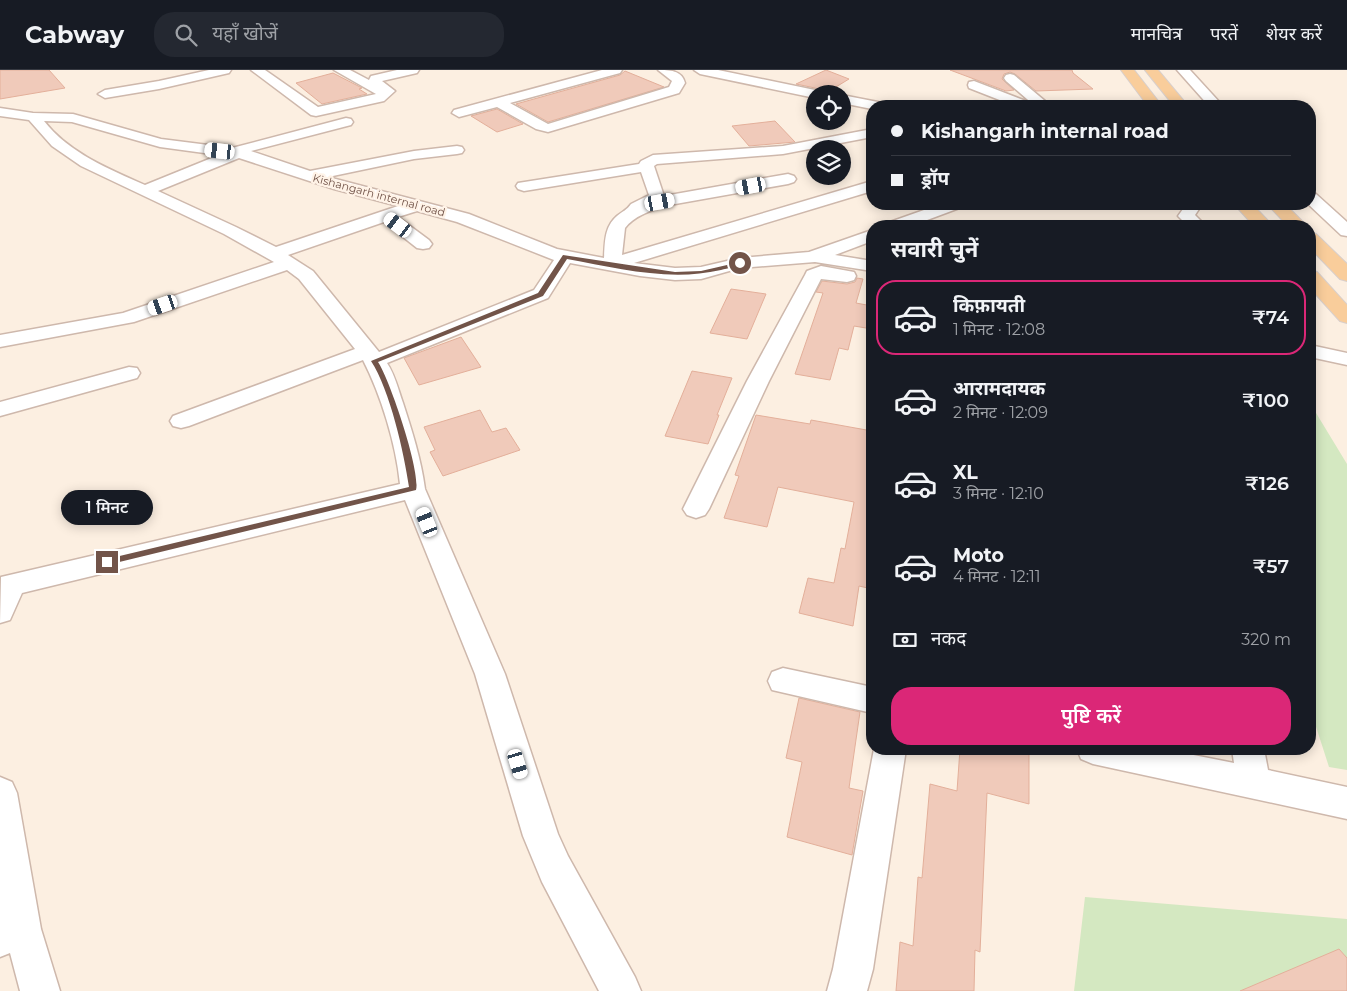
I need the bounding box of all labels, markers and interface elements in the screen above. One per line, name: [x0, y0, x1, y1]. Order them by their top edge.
search box: [154, 12, 504, 57]
text: Cabway: [25, 20, 124, 49]
icon: search: [172, 21, 200, 49]
text: यहाँ खोजें: [212, 22, 278, 45]
text: मानचित्र: [1131, 23, 1182, 45]
text: परतें: [1210, 23, 1238, 45]
text: शेयर करें: [1266, 23, 1322, 45]
map controls: [806, 85, 851, 185]
button: locate: [806, 85, 851, 130]
text: Kishangarh internal road: [921, 120, 1169, 143]
button: layers: [806, 140, 851, 185]
car: [204, 142, 235, 160]
text: ड्रॉप: [921, 167, 949, 190]
street label: Kishangarh internal road: [311, 171, 447, 219]
car: [734, 176, 767, 196]
car: [643, 192, 676, 212]
car: [381, 210, 414, 240]
text: सवारी चुनें: [891, 236, 978, 263]
route start: [729, 252, 751, 274]
car: [146, 293, 179, 317]
text: किफ़ायती: [953, 294, 1025, 317]
icon: car: [893, 295, 938, 340]
text: ₹74: [1252, 306, 1289, 329]
text: 1 मिनट · 12:08: [953, 320, 1045, 339]
text: आरामदायक: [953, 377, 1045, 400]
icon: car: [893, 378, 938, 423]
text: ₹100: [1242, 389, 1289, 412]
text: 2 मिनट · 12:09: [953, 403, 1048, 422]
icon: car: [893, 461, 938, 506]
text: XL: [953, 461, 978, 484]
text: ₹126: [1245, 472, 1289, 495]
text: 3 मिनट · 12:10: [953, 484, 1044, 503]
callout: 1 मिनट: [61, 490, 153, 524]
text: 1 मिनट: [86, 498, 129, 517]
car: [414, 505, 439, 539]
icon: car: [893, 544, 938, 589]
text: Moto: [953, 544, 1004, 567]
route end: [96, 551, 118, 573]
text: ₹57: [1253, 555, 1289, 578]
text: 4 मिनट · 12:11: [953, 567, 1041, 586]
icon: cash: [891, 626, 919, 654]
text: नकद: [931, 627, 966, 650]
text: 320 m: [1241, 630, 1291, 649]
button: पुष्टि करें: [891, 687, 1291, 745]
car: [506, 747, 529, 781]

